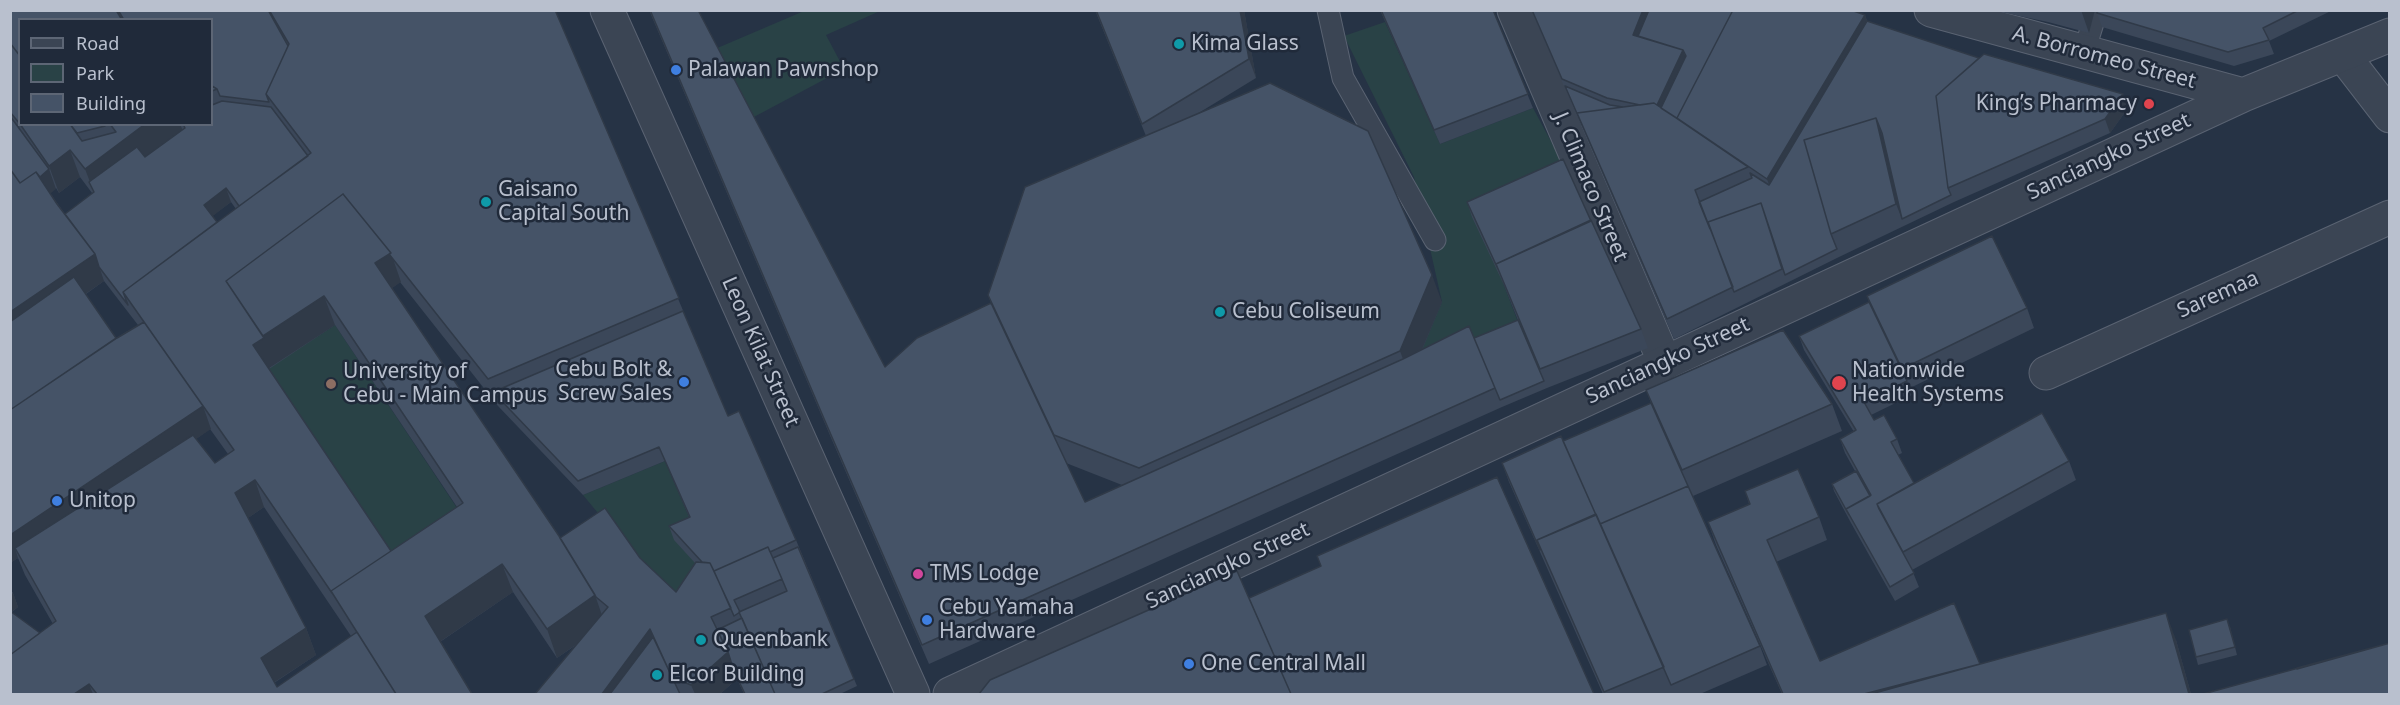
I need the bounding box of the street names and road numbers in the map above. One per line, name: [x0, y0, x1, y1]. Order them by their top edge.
street label: A. Borromeo Street: [2010, 21, 2198, 95]
street label: Sanciangko Street: [2023, 108, 2195, 206]
street label: J. Climaco Street: [1547, 109, 1633, 265]
street label: Saremaa: [2173, 266, 2263, 324]
street label: Leon Kilat Street: [716, 273, 804, 431]
street label: Sanciangko Street: [1582, 312, 1754, 410]
street label: Sanciangko Street: [1142, 517, 1314, 615]

